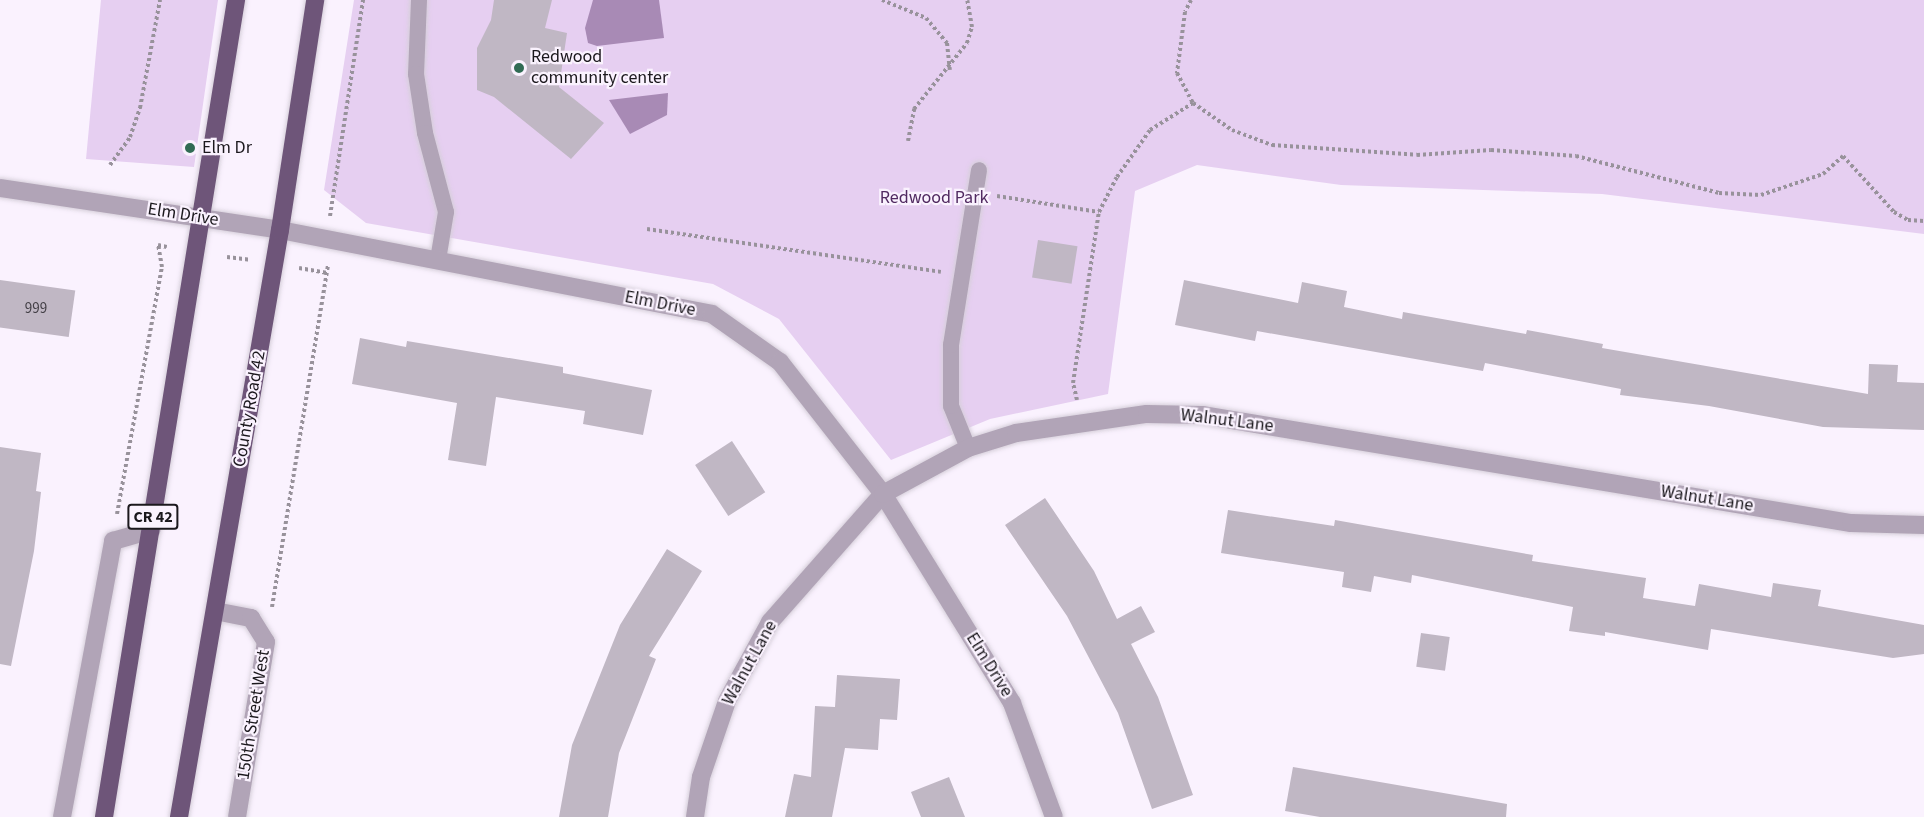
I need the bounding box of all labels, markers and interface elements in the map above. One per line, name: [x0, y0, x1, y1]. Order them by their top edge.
place label: Redwood community center: [531, 47, 668, 90]
marker: Redwood community center: [512, 61, 526, 75]
place label: Elm Dr: [202, 137, 252, 159]
marker: Elm Dr: [183, 141, 197, 155]
park label: Redwood Park: [880, 187, 988, 209]
street label: Elm Drive: [146, 199, 220, 231]
street label: Elm Drive: [623, 287, 697, 321]
house number: 999: [25, 300, 47, 318]
street label: County Road 42: [229, 349, 271, 469]
street label: Walnut Lane: [1179, 405, 1275, 437]
street label: Walnut Lane: [1659, 481, 1755, 517]
road number: CR 42: [126, 504, 180, 530]
street label: Walnut Lane: [718, 617, 782, 709]
street label: Elm Drive: [961, 629, 1017, 701]
street label: 150th Street West: [233, 648, 275, 782]

